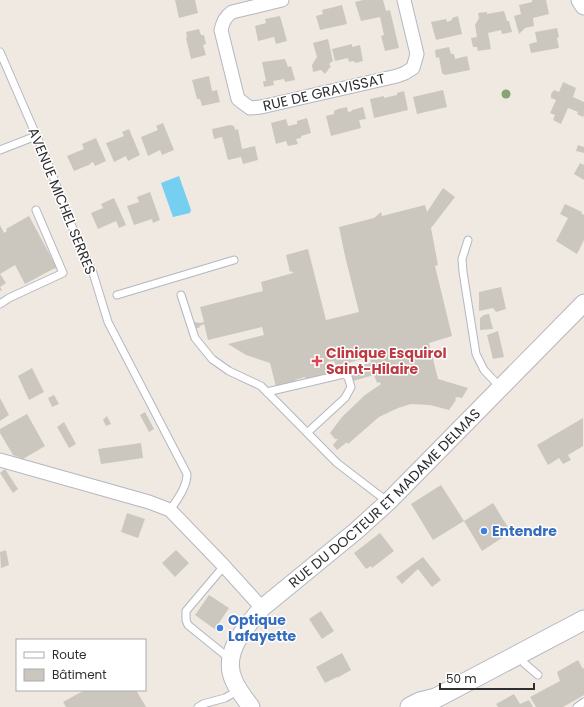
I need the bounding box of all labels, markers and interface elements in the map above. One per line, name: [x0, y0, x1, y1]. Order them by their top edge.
street label: RUE DE GRAVISSAT: [261, 68, 388, 116]
street label: AVENUE MICHEL SERRES: [23, 124, 101, 278]
place label: Clinique Esquirol Saint-Hilaire: [326, 343, 447, 379]
marker: Clinique Esquirol Saint-Hilaire: [311, 355, 323, 367]
street label: RUE DU DOCTEUR ET MADAME DELMAS: [284, 404, 485, 592]
place label: Entendre: [492, 521, 557, 541]
marker: Entendre: [479, 526, 489, 536]
place label: Optique Lafayette: [228, 610, 297, 646]
marker: Optique Lafayette: [215, 623, 225, 633]
legend: [16, 639, 146, 691]
text: Route: [52, 646, 86, 663]
scale bar: [440, 665, 534, 691]
text: Bâtiment: [52, 666, 107, 683]
text: 50 m: [446, 670, 477, 687]

